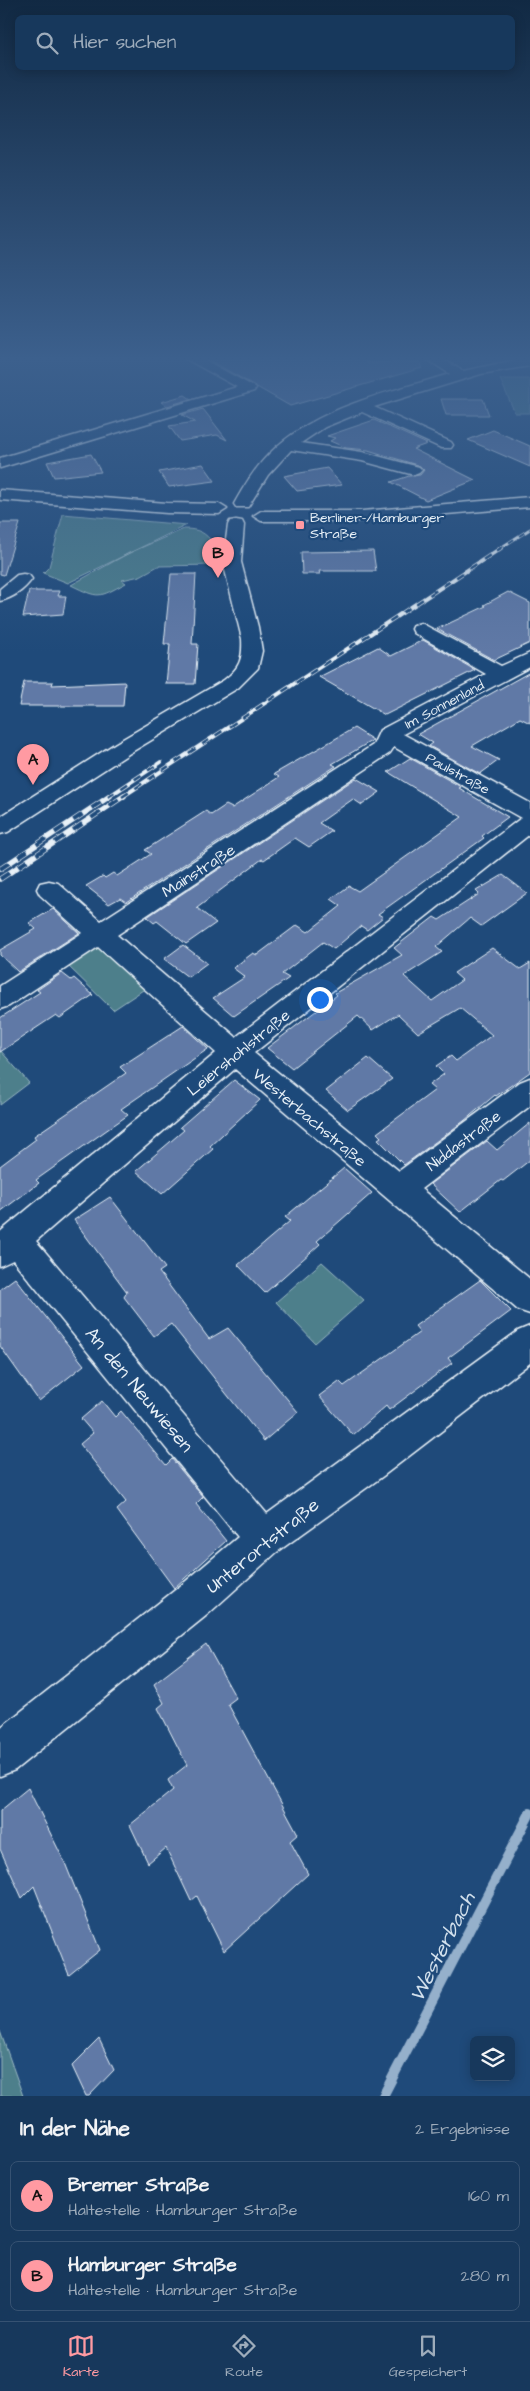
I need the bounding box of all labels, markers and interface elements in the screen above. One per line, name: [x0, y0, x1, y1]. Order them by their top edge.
search box: [15, 15, 515, 70]
icon: search: [33, 29, 61, 57]
text: Hier suchen: [73, 29, 176, 56]
place label: Berliner-/Hamburger Straße: [310, 508, 445, 544]
marker: Berliner-/Hamburger Straße: [294, 519, 306, 531]
pin: B: [202, 537, 234, 578]
street label: Im Sonnenland: [401, 675, 488, 734]
pin: A: [17, 744, 49, 785]
street label: Paulstraße: [422, 748, 494, 800]
street label: Mainstraße: [158, 839, 240, 903]
your location: [307, 987, 333, 1013]
street label: Leiershohlstraße: [183, 1004, 295, 1101]
street label: Westerbachstraße: [248, 1064, 371, 1172]
street label: Niddastraße: [422, 1105, 506, 1176]
street label: An den Neuwiesen: [78, 1321, 199, 1458]
street label: Unterortstraße: [201, 1492, 325, 1600]
water label: Westerbach: [402, 1886, 483, 2007]
map controls: [470, 2036, 515, 2081]
button: layers: [470, 2036, 515, 2081]
text: In der Nähe: [20, 2114, 130, 2143]
text: 2 Ergebnisse: [415, 2118, 510, 2140]
text: Bremer Straße: [68, 2172, 209, 2199]
text: A: [32, 2185, 42, 2207]
text: 160 m: [468, 2185, 509, 2207]
text: Haltestelle · Hamburger Straße: [68, 2199, 297, 2221]
text: Hamburger Straße: [68, 2252, 237, 2279]
text: B: [31, 2265, 43, 2287]
text: 280 m: [461, 2265, 509, 2287]
text: Haltestelle · Hamburger Straße: [68, 2279, 297, 2301]
tab: Karte: [63, 2332, 99, 2382]
tab: Route: [225, 2332, 263, 2382]
tab: Gespeichert: [389, 2332, 467, 2382]

